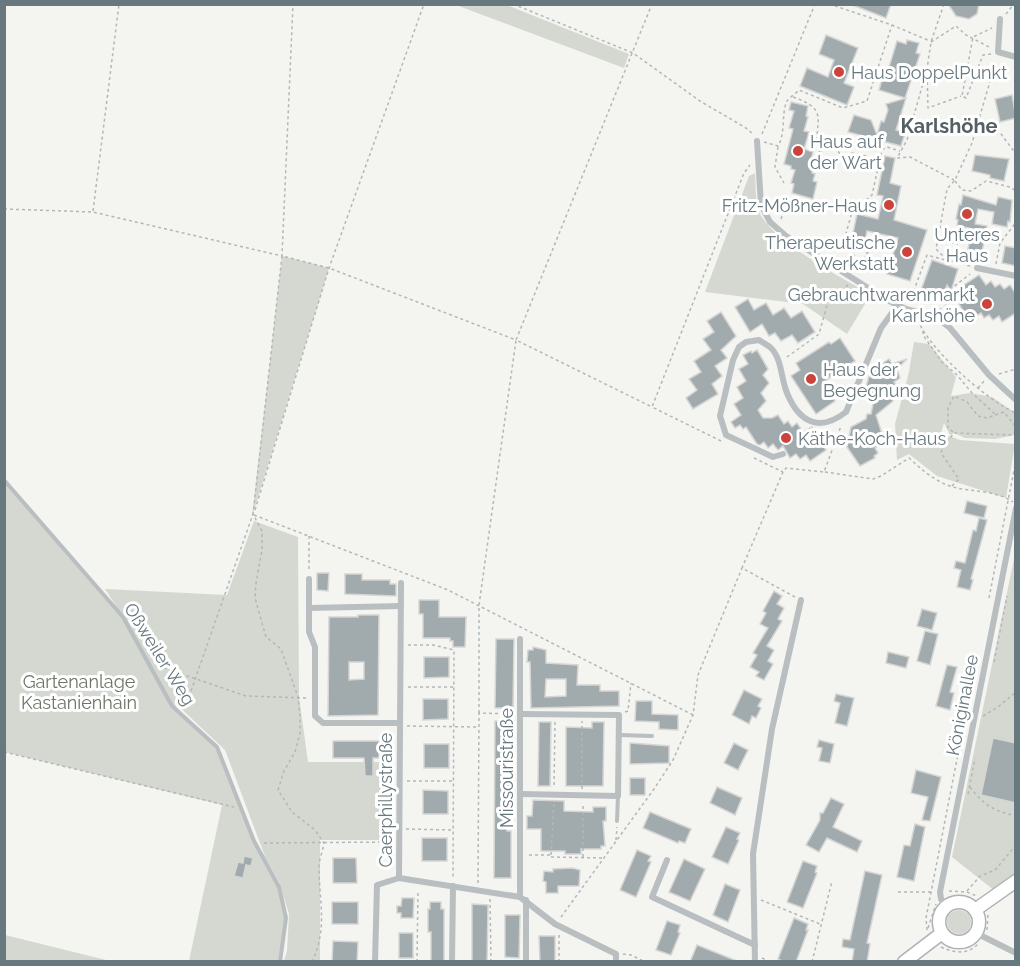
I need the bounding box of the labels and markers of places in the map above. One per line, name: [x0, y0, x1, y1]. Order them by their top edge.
place label: Haus DoppelPunkt: [851, 62, 1007, 83]
marker: Haus DoppelPunkt: [832, 65, 846, 79]
place label: Haus auf der Wart: [810, 131, 884, 173]
marker: Haus auf der Wart: [791, 144, 805, 158]
place label: Fritz-Mößner-Haus: [722, 195, 877, 216]
marker: Fritz-Mößner-Haus: [882, 198, 896, 212]
marker: Unteres Haus: [960, 207, 974, 221]
place label: Unteres Haus: [934, 224, 1000, 266]
place label: Therapeutische Werkstatt: [765, 232, 895, 274]
marker: Therapeutische Werkstatt: [900, 245, 914, 259]
place label: Gebrauchtwarenmarkt Karlshöhe: [788, 284, 975, 326]
marker: Gebrauchtwarenmarkt Karlshöhe: [980, 297, 994, 311]
place label: Haus der Begegnung: [823, 359, 921, 401]
marker: Haus der Begegnung: [804, 372, 818, 386]
place label: Käthe-Koch-Haus: [798, 428, 946, 449]
marker: Käthe-Koch-Haus: [779, 431, 793, 445]

